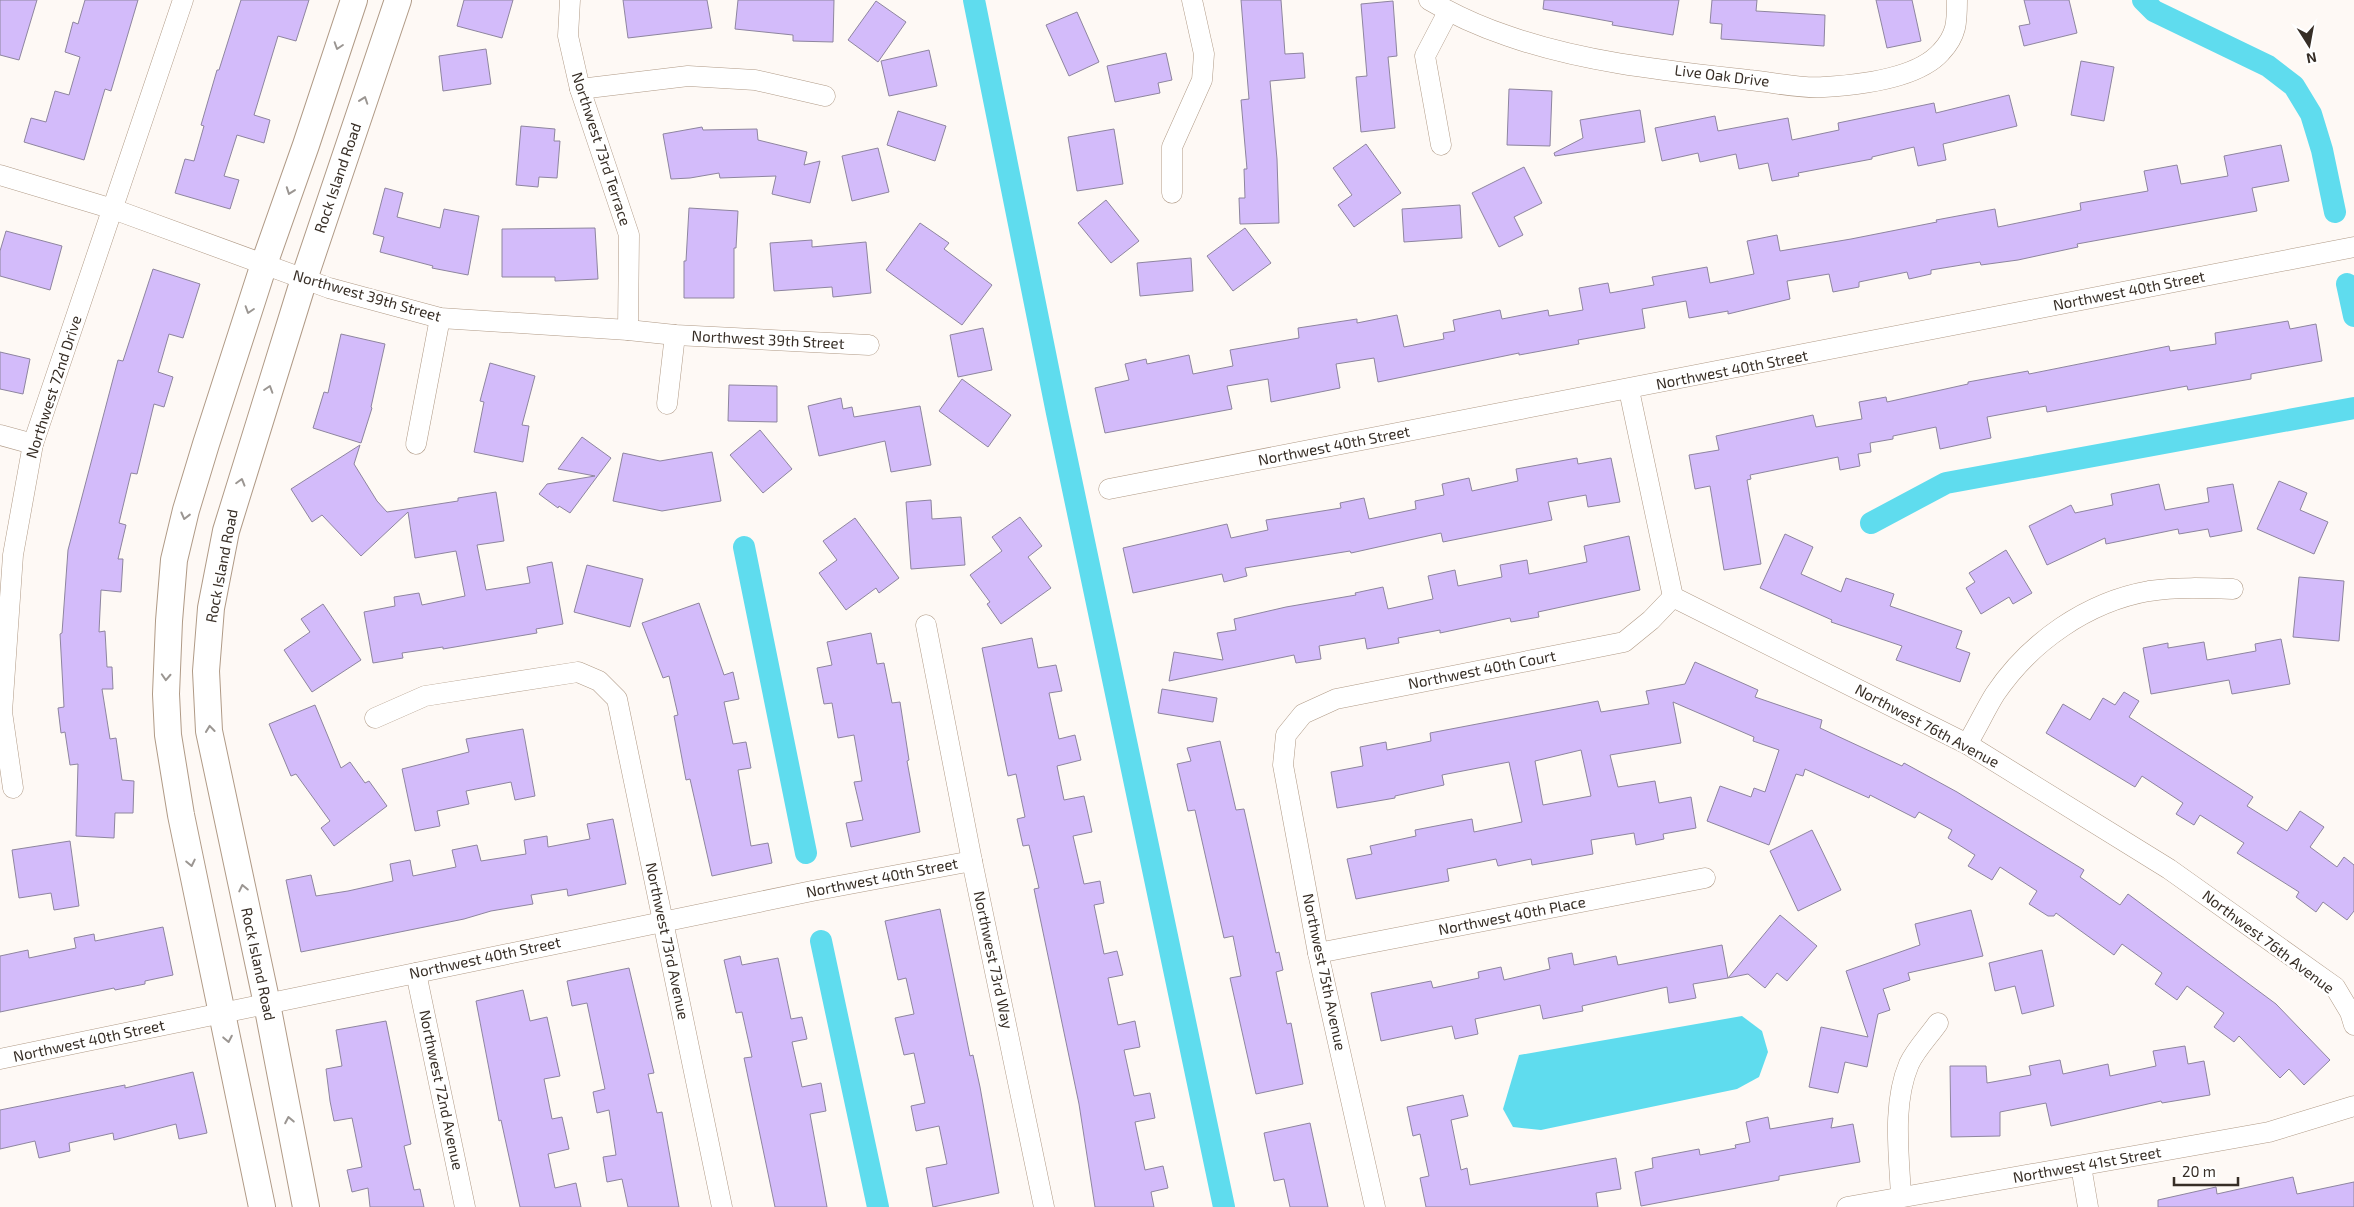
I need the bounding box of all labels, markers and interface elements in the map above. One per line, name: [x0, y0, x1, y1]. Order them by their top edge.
north arrow: [2284, 20, 2334, 70]
one-way arrow: [334, 42, 344, 50]
text: N: [2305, 49, 2318, 68]
street label: Live Oak Drive: [1674, 60, 1771, 90]
street label: Northwest 73rd Terrace: [569, 69, 635, 228]
one-way arrow: [358, 97, 368, 105]
street label: Rock Island Road: [310, 120, 364, 235]
one-way arrow: [285, 187, 295, 195]
street label: Northwest 39th Street: [291, 265, 444, 325]
street label: Northwest 40th Street: [2051, 266, 2207, 314]
one-way arrow: [244, 306, 254, 314]
street label: Northwest 72nd Drive: [21, 313, 85, 460]
street label: Northwest 39th Street: [691, 326, 845, 352]
street label: Northwest 40th Street: [1654, 345, 1810, 393]
one-way arrow: [264, 385, 274, 394]
street label: Northwest 40th Street: [1256, 421, 1412, 469]
one-way arrow: [235, 479, 245, 487]
street label: Rock Island Road: [201, 507, 241, 624]
one-way arrow: [180, 511, 191, 520]
street label: Northwest 40th Court: [1406, 646, 1557, 692]
one-way arrow: [161, 673, 172, 681]
street label: Northwest 76th Avenue: [1852, 679, 2003, 771]
one-way arrow: [205, 724, 216, 732]
street label: Northwest 40th Street: [804, 853, 960, 901]
one-way arrow: [185, 858, 196, 867]
street label: Northwest 73rd Avenue: [643, 861, 693, 1021]
one-way arrow: [238, 883, 248, 892]
street label: Northwest 76th Avenue: [2199, 886, 2338, 997]
street label: Northwest 73rd Way: [971, 889, 1017, 1030]
street label: Northwest 75th Avenue: [1300, 892, 1350, 1052]
street label: Northwest 40th Place: [1437, 892, 1587, 938]
street label: Rock Island Road: [238, 906, 280, 1022]
street label: Northwest 40th Street: [407, 932, 562, 982]
street label: Northwest 72nd Avenue: [416, 1008, 468, 1172]
street label: Northwest 40th Street: [11, 1015, 166, 1065]
one-way arrow: [223, 1034, 233, 1043]
one-way arrow: [285, 1116, 295, 1125]
street label: Northwest 41st Street: [2011, 1142, 2163, 1186]
scale bar: [2174, 1154, 2238, 1186]
text: 20 m: [2182, 1162, 2216, 1180]

